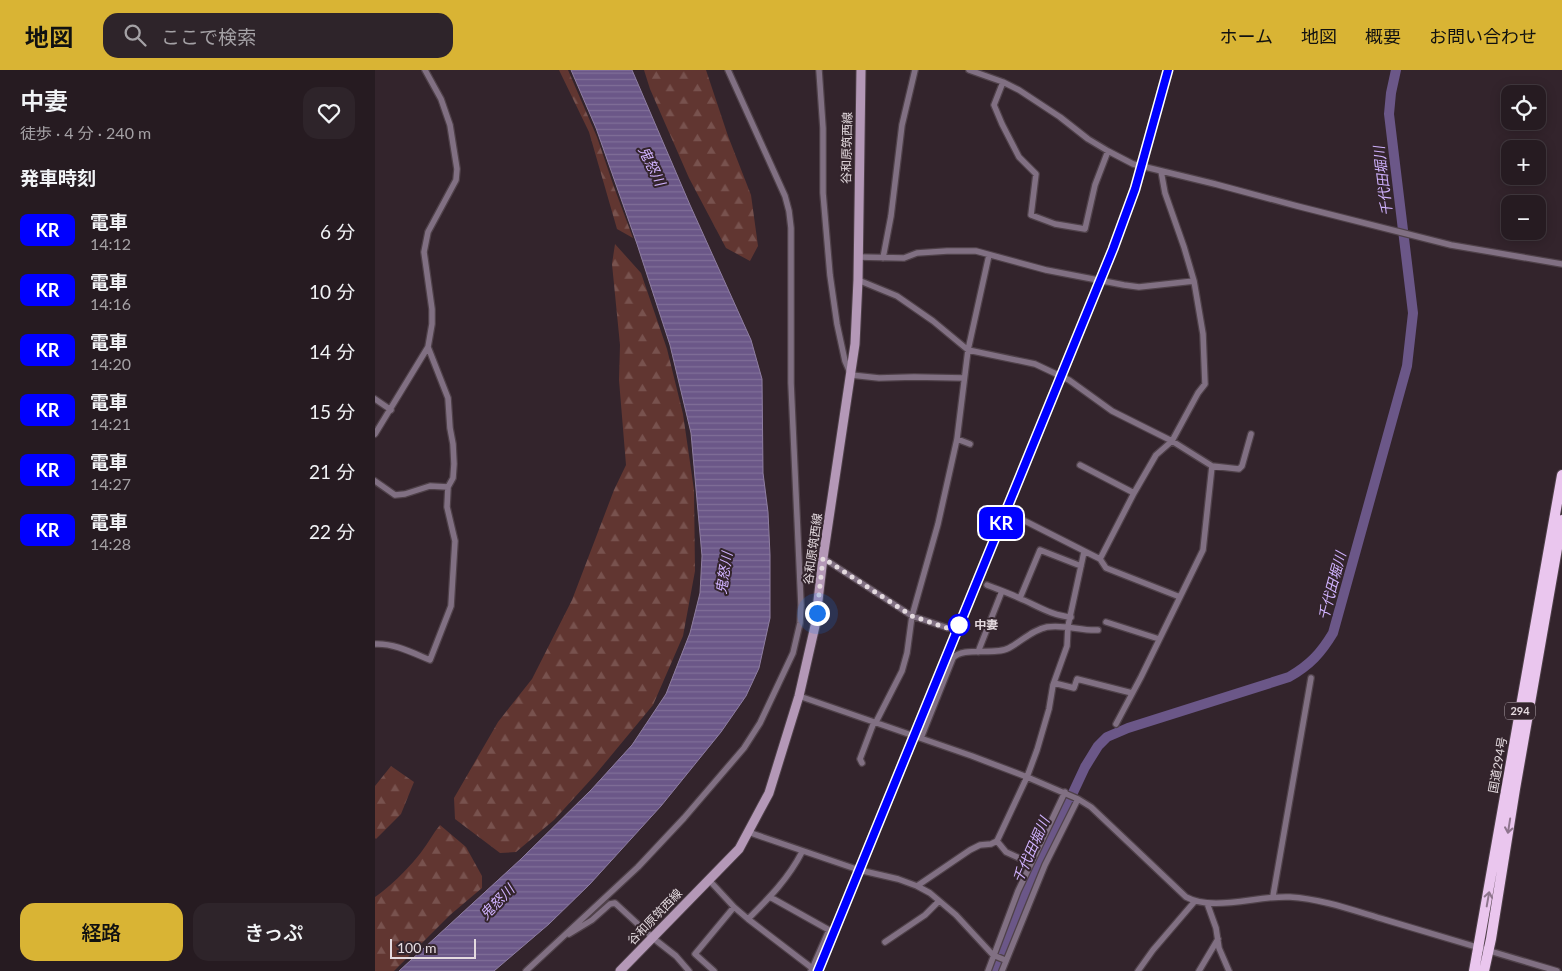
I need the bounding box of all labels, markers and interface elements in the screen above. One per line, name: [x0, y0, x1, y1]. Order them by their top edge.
search box: [103, 13, 453, 58]
icon: search: [121, 21, 149, 49]
text: 地図: [25, 22, 73, 51]
text: ここで検索: [161, 25, 256, 48]
text: ホーム: [1220, 25, 1273, 47]
text: 地図: [1301, 25, 1337, 47]
text: 概要: [1365, 25, 1401, 47]
text: お問い合わせ: [1429, 25, 1537, 47]
map controls: [1501, 85, 1546, 240]
button: locate: [1501, 85, 1546, 130]
text: 中妻: [20, 86, 68, 115]
button: heart: [303, 87, 355, 139]
street label: 谷和原筑西線: [838, 112, 855, 184]
text: 徒歩 · 4 分 · 240 m: [20, 123, 151, 142]
button: +: [1501, 140, 1546, 185]
water label: 鬼怒川: [636, 143, 670, 190]
water label: 千代田堀川: [1370, 143, 1395, 217]
text: 発車時刻: [20, 166, 96, 189]
button: −: [1501, 195, 1546, 240]
text: 電車: [90, 210, 128, 233]
text: KR: [36, 219, 59, 241]
text: 6 分: [320, 220, 355, 243]
text: 14:12: [90, 234, 131, 253]
text: 電車: [90, 270, 128, 293]
text: KR: [36, 279, 59, 301]
text: 10 分: [309, 280, 355, 303]
text: 14:16: [90, 294, 131, 313]
text: 電車: [90, 330, 128, 353]
text: KR: [36, 339, 59, 361]
text: 14 分: [309, 340, 355, 363]
text: 14:20: [90, 354, 131, 373]
text: 電車: [90, 390, 128, 413]
text: KR: [36, 399, 59, 421]
text: 15 分: [309, 400, 355, 423]
text: 14:21: [90, 414, 131, 433]
text: 電車: [90, 450, 128, 473]
text: KR: [36, 459, 59, 481]
text: 21 分: [309, 460, 355, 483]
text: 14:27: [90, 474, 131, 493]
line badge: KR: [979, 507, 1023, 539]
text: 電車: [90, 510, 128, 533]
street label: 谷和原筑西線: [800, 512, 825, 586]
text: KR: [989, 512, 1013, 534]
text: KR: [36, 519, 59, 541]
text: 22 分: [309, 520, 355, 543]
text: 14:28: [90, 534, 131, 553]
water label: 千代田堀川: [1314, 548, 1349, 622]
water label: 鬼怒川: [712, 549, 735, 595]
your location: [805, 601, 830, 626]
marker: 中妻: [948, 614, 970, 636]
place label: 中妻: [974, 617, 998, 632]
road number: 294: [1505, 702, 1535, 719]
street label: 国道294号: [1485, 736, 1510, 794]
water label: 千代田堀川: [1009, 813, 1053, 885]
one-way arrow: [1504, 818, 1514, 834]
water label: 鬼怒川: [476, 879, 519, 923]
street label: 谷和原筑西線: [624, 886, 685, 948]
one-way arrow: [1483, 892, 1493, 908]
button: 経路: [20, 903, 183, 961]
button: きっぷ: [193, 903, 355, 961]
scale bar: [390, 936, 476, 959]
text: 100 m: [397, 939, 436, 956]

